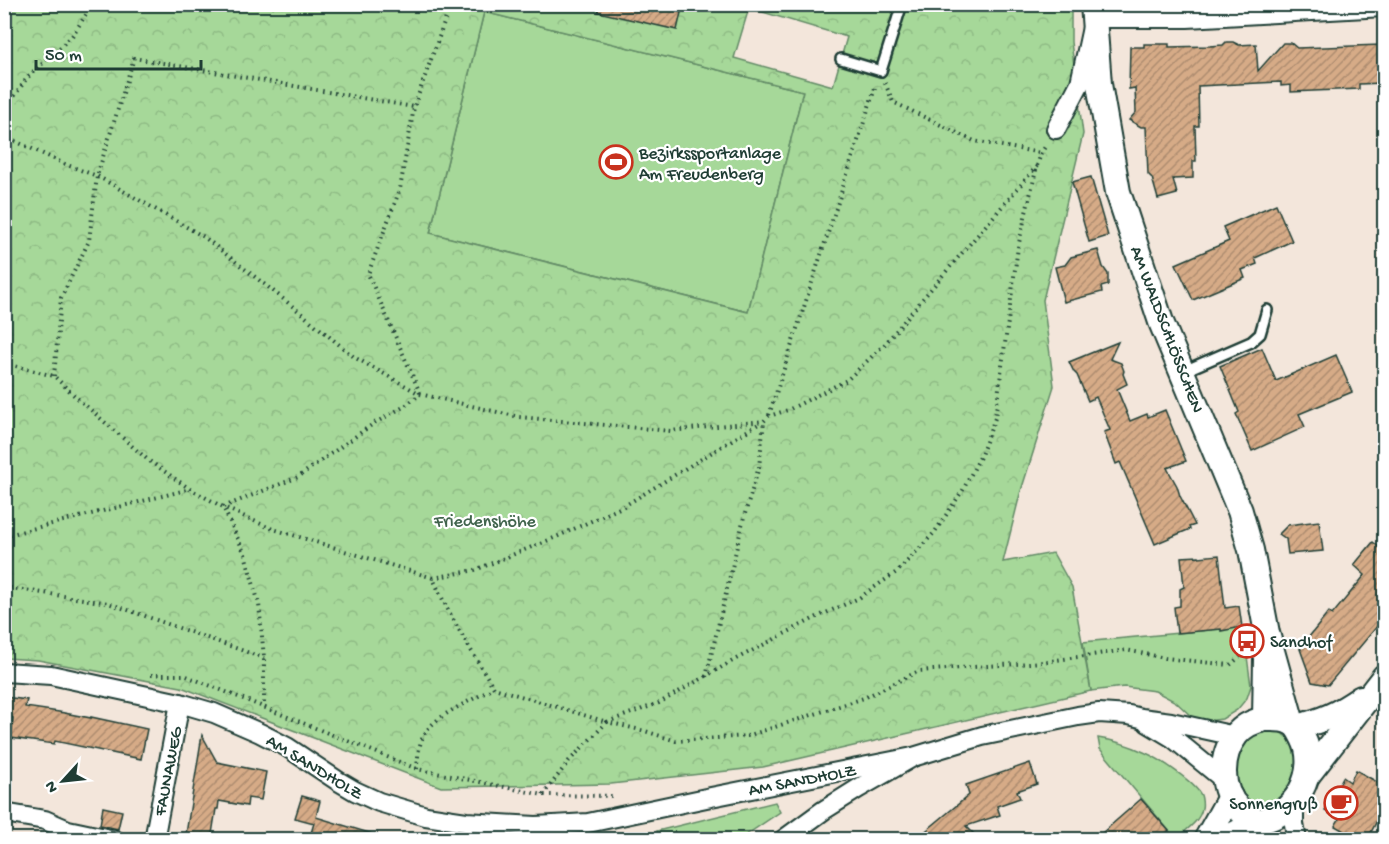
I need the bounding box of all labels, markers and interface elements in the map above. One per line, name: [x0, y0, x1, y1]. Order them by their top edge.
scale bar: [36, 33, 201, 71]
text: 50 m: [45, 46, 82, 67]
sports icon: Bezirkssportanlage Am Freudenberg: [598, 144, 634, 180]
place label: Bezirkssportanlage Am Freudenberg: [638, 144, 782, 186]
street label: AM WALDSCHLÖSSCHEN: [1124, 243, 1207, 416]
park label: Friedenshöhe: [433, 512, 537, 533]
bus stop icon: Sandhof: [1229, 623, 1265, 659]
place label: Sandhof: [1270, 633, 1333, 654]
street label: FAUNAWEG: [150, 724, 189, 819]
street label: AM SANDHOLZ: [262, 731, 366, 805]
north arrow: [33, 751, 93, 811]
street label: AM SANDHOLZ: [747, 761, 858, 802]
text: N: [42, 777, 64, 795]
cafe icon: Sonnengruß: [1323, 785, 1359, 821]
place label: Sonnengruß: [1229, 795, 1318, 816]

